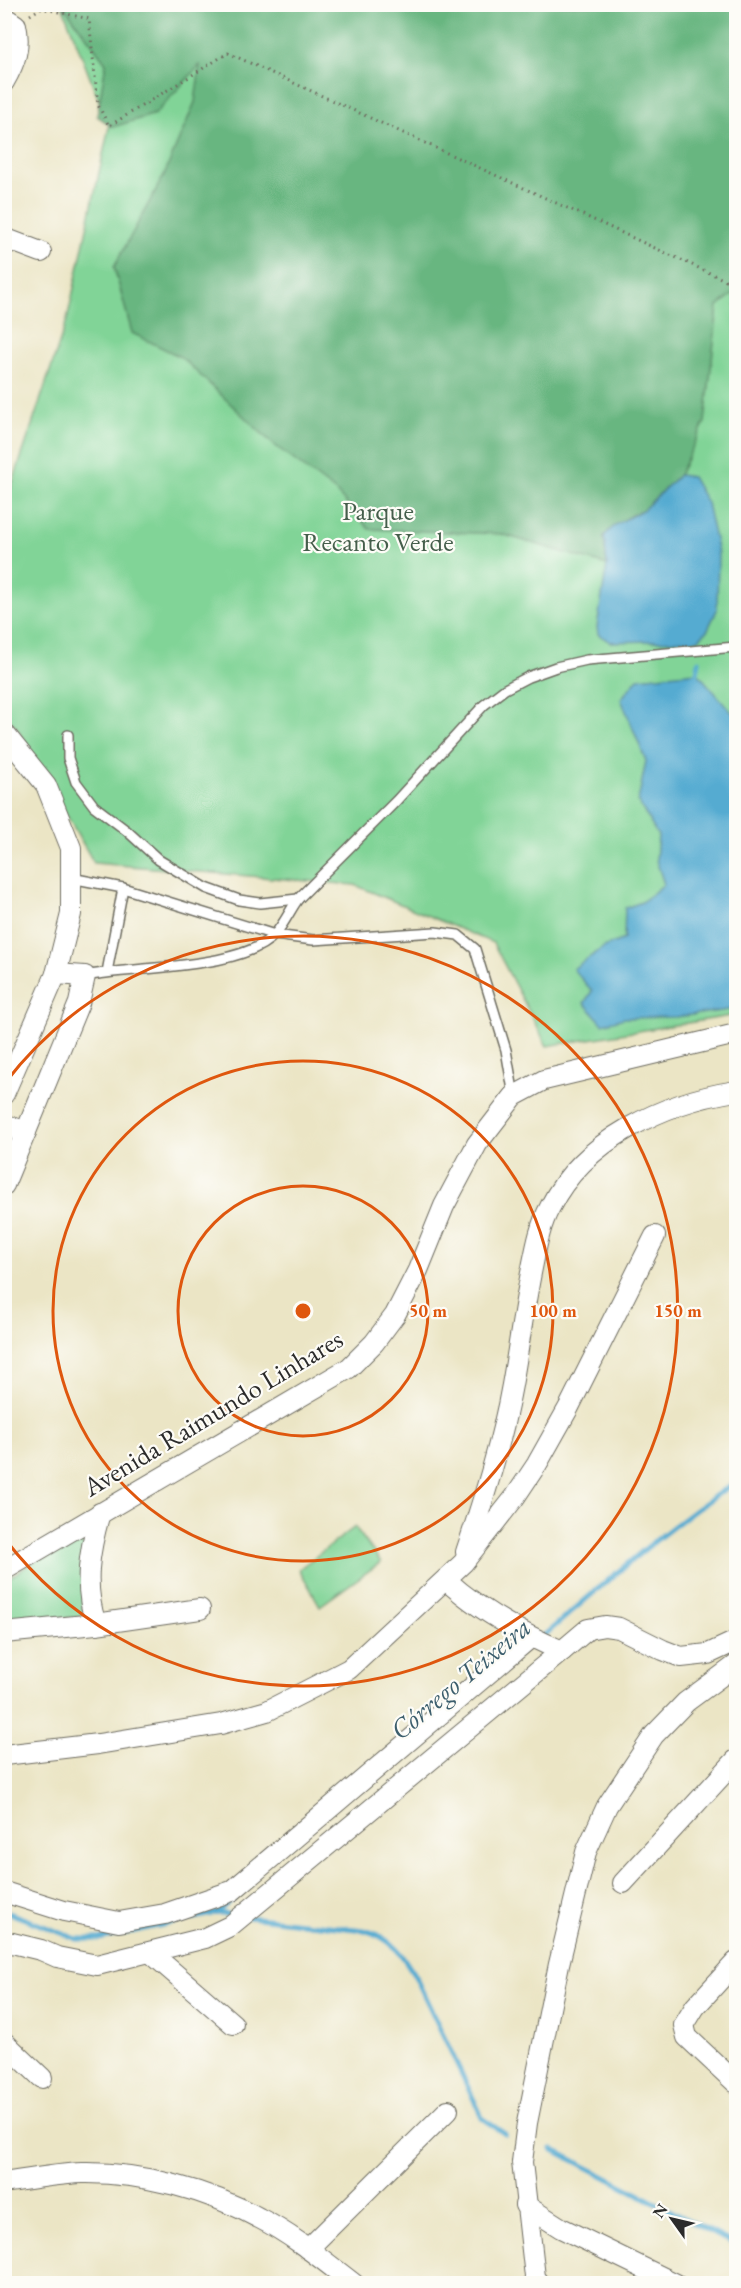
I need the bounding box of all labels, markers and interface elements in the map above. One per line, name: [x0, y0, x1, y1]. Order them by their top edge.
park label: Parque Recanto Verde: [302, 493, 454, 559]
text: 50 m: [409, 1299, 447, 1322]
text: 100 m: [529, 1299, 577, 1322]
text: 150 m: [654, 1299, 702, 1322]
centre of rings: [293, 1301, 313, 1321]
street label: Avenida Raimundo Linhares: [75, 1321, 349, 1505]
water label: Córrego Teixeira: [382, 1609, 538, 1747]
north arrow: [642, 2189, 702, 2249]
text: N: [648, 2200, 672, 2222]

